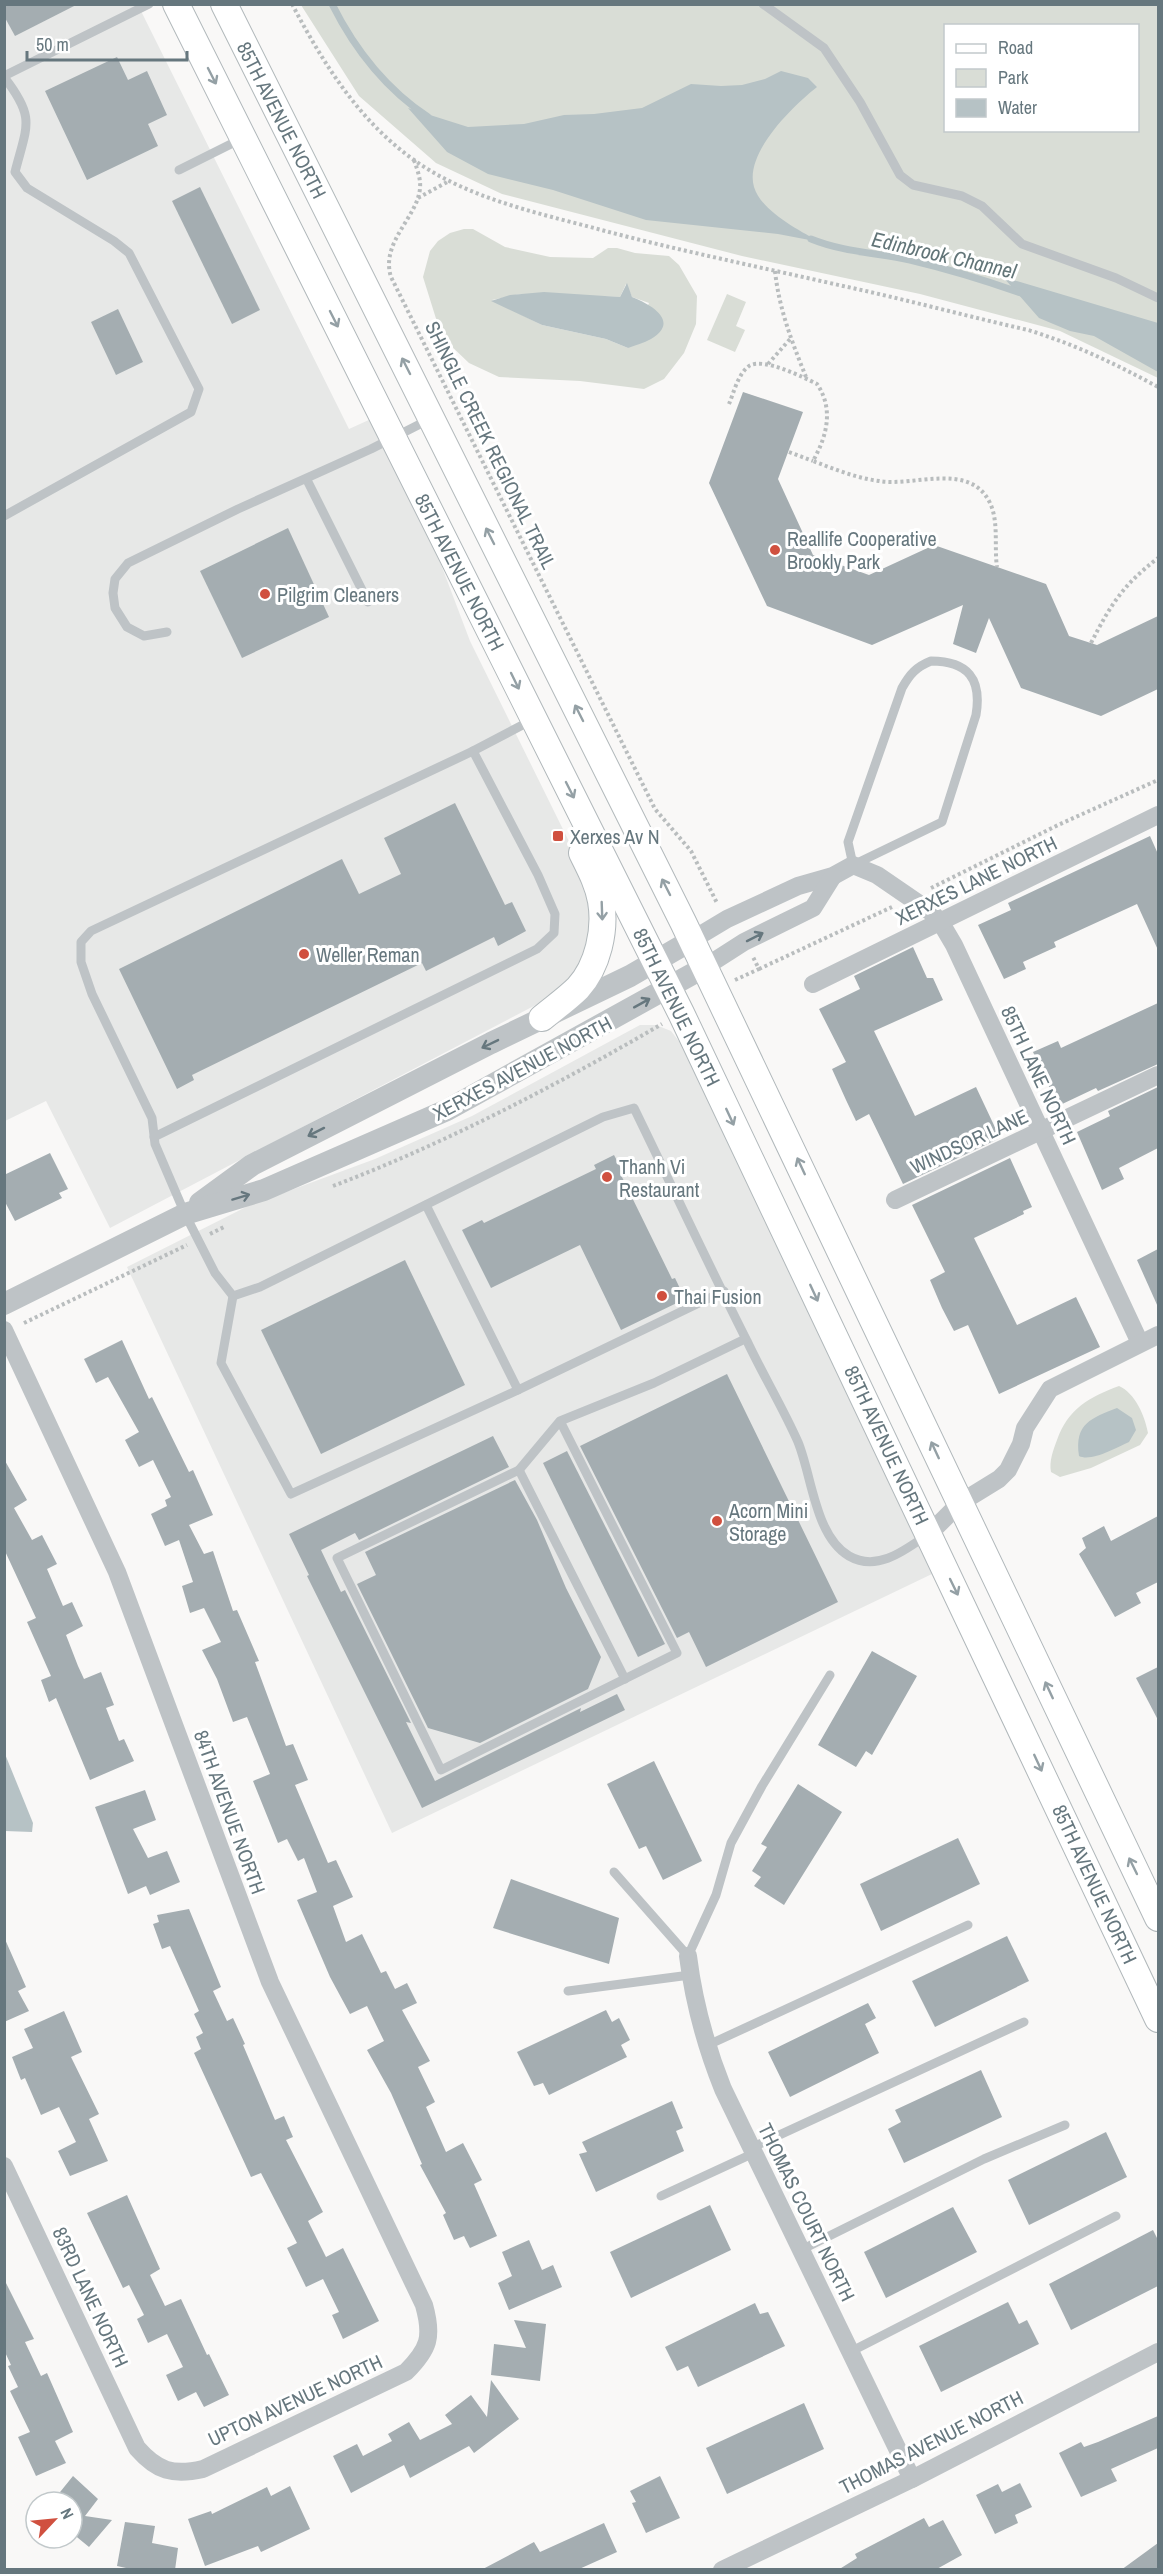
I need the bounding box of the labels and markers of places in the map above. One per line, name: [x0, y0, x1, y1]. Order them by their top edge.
place label: Reallife Cooperative Brookly Park: [787, 525, 937, 575]
marker: Reallife Cooperative Brookly Park: [768, 543, 782, 557]
place label: Pilgrim Cleaners: [277, 581, 399, 608]
marker: Pilgrim Cleaners: [258, 587, 272, 601]
place label: Xerxes Av N: [570, 823, 660, 850]
marker: Xerxes Av N: [551, 829, 565, 843]
place label: Weller Reman: [316, 941, 420, 968]
marker: Weller Reman: [297, 947, 311, 961]
place label: Thanh Vi Restaurant: [619, 1153, 700, 1203]
marker: Thanh Vi Restaurant: [600, 1170, 614, 1184]
place label: Thai Fusion: [674, 1283, 762, 1310]
marker: Thai Fusion: [655, 1289, 669, 1303]
place label: Acorn Mini Storage: [728, 1497, 808, 1547]
marker: Acorn Mini Storage: [710, 1514, 724, 1528]

